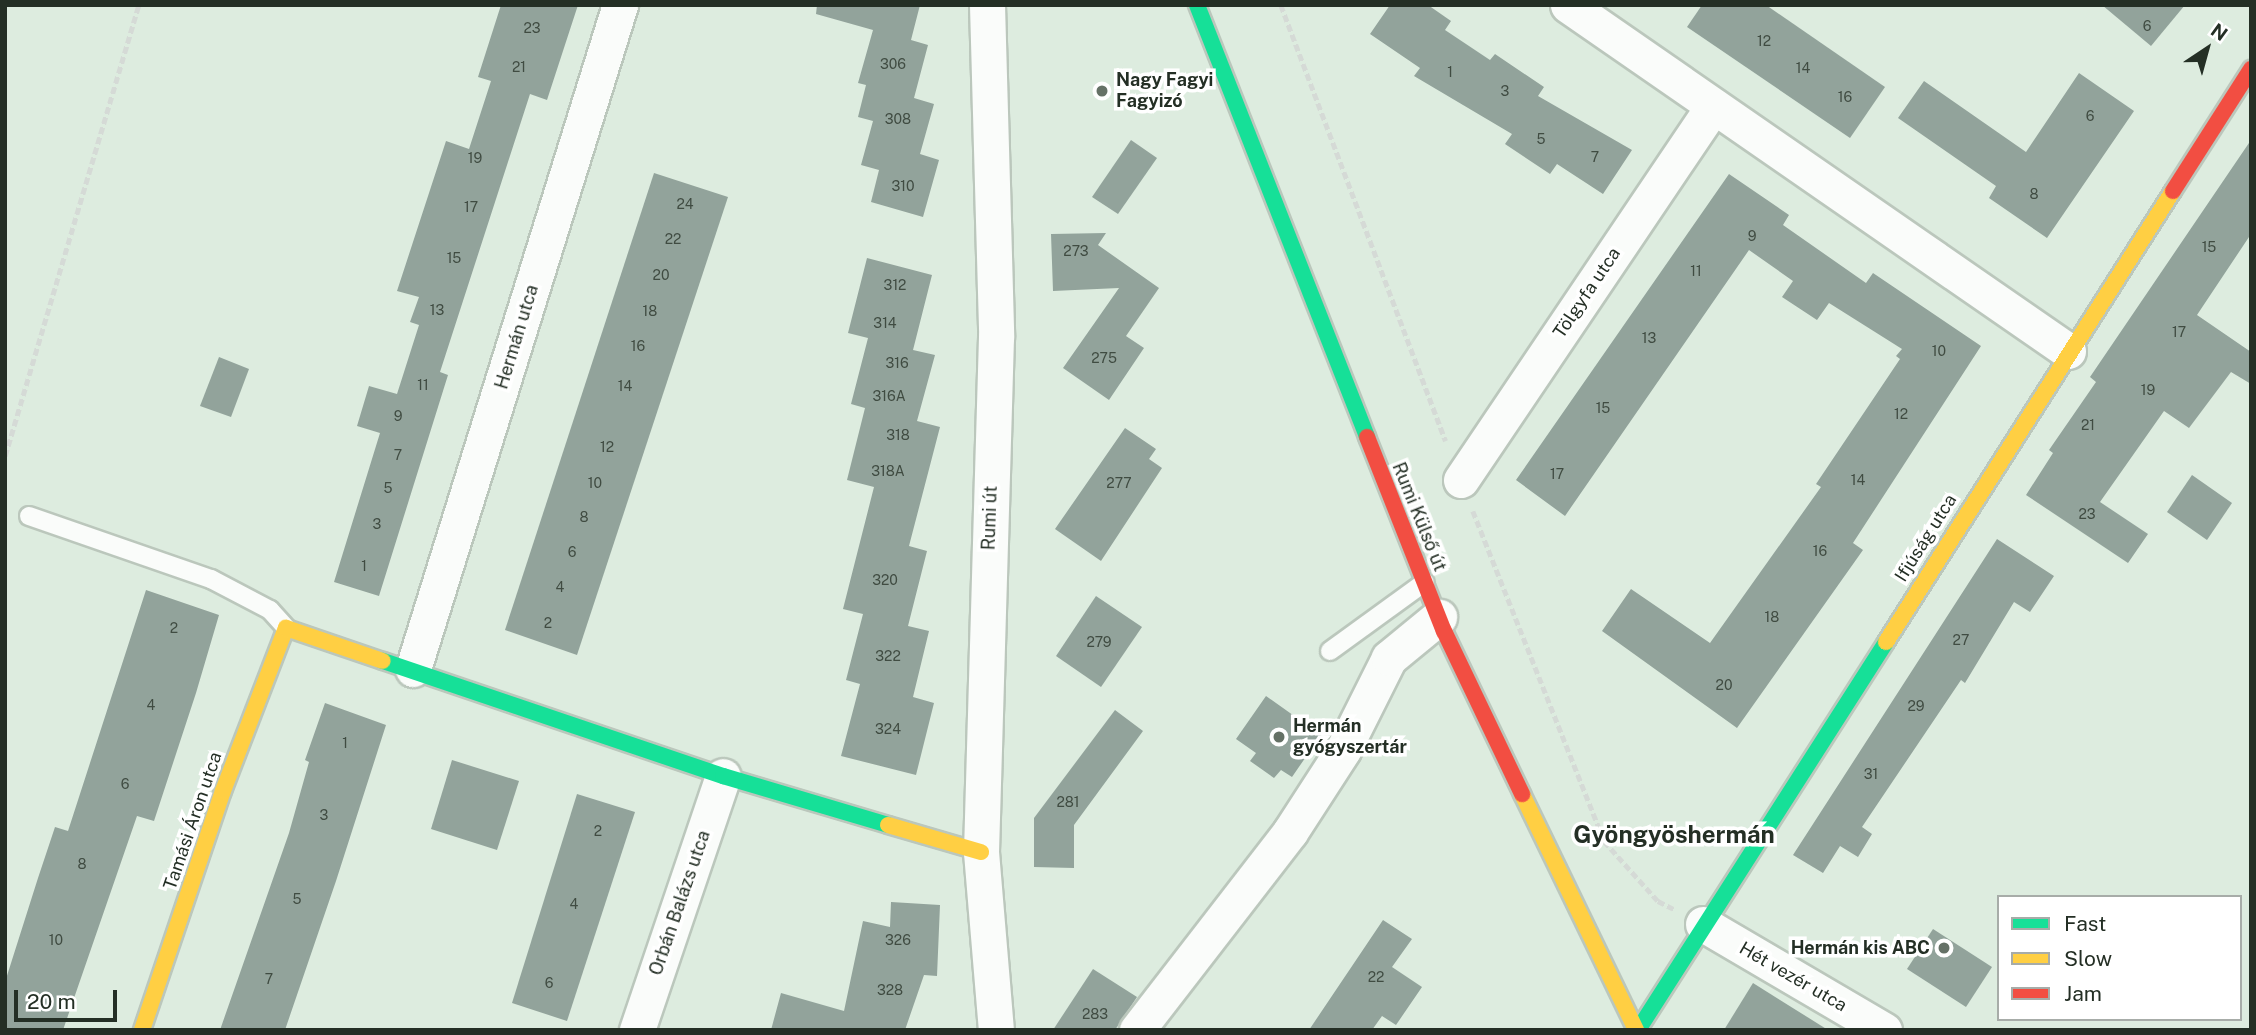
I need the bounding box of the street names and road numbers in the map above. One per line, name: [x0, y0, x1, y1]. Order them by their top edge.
street label: Tölgyfa utca: [1549, 244, 1625, 342]
street label: Hermán utca: [491, 282, 543, 392]
street label: Rumi Külső út: [1387, 459, 1451, 575]
street label: Rumi út: [978, 485, 1002, 551]
street label: Ifjúság utca: [1891, 490, 1961, 586]
street label: Tamási Áron utca: [159, 749, 227, 893]
street label: Orbán Balázs utca: [645, 828, 715, 978]
street label: Hét vezér utca: [1735, 937, 1851, 1017]

